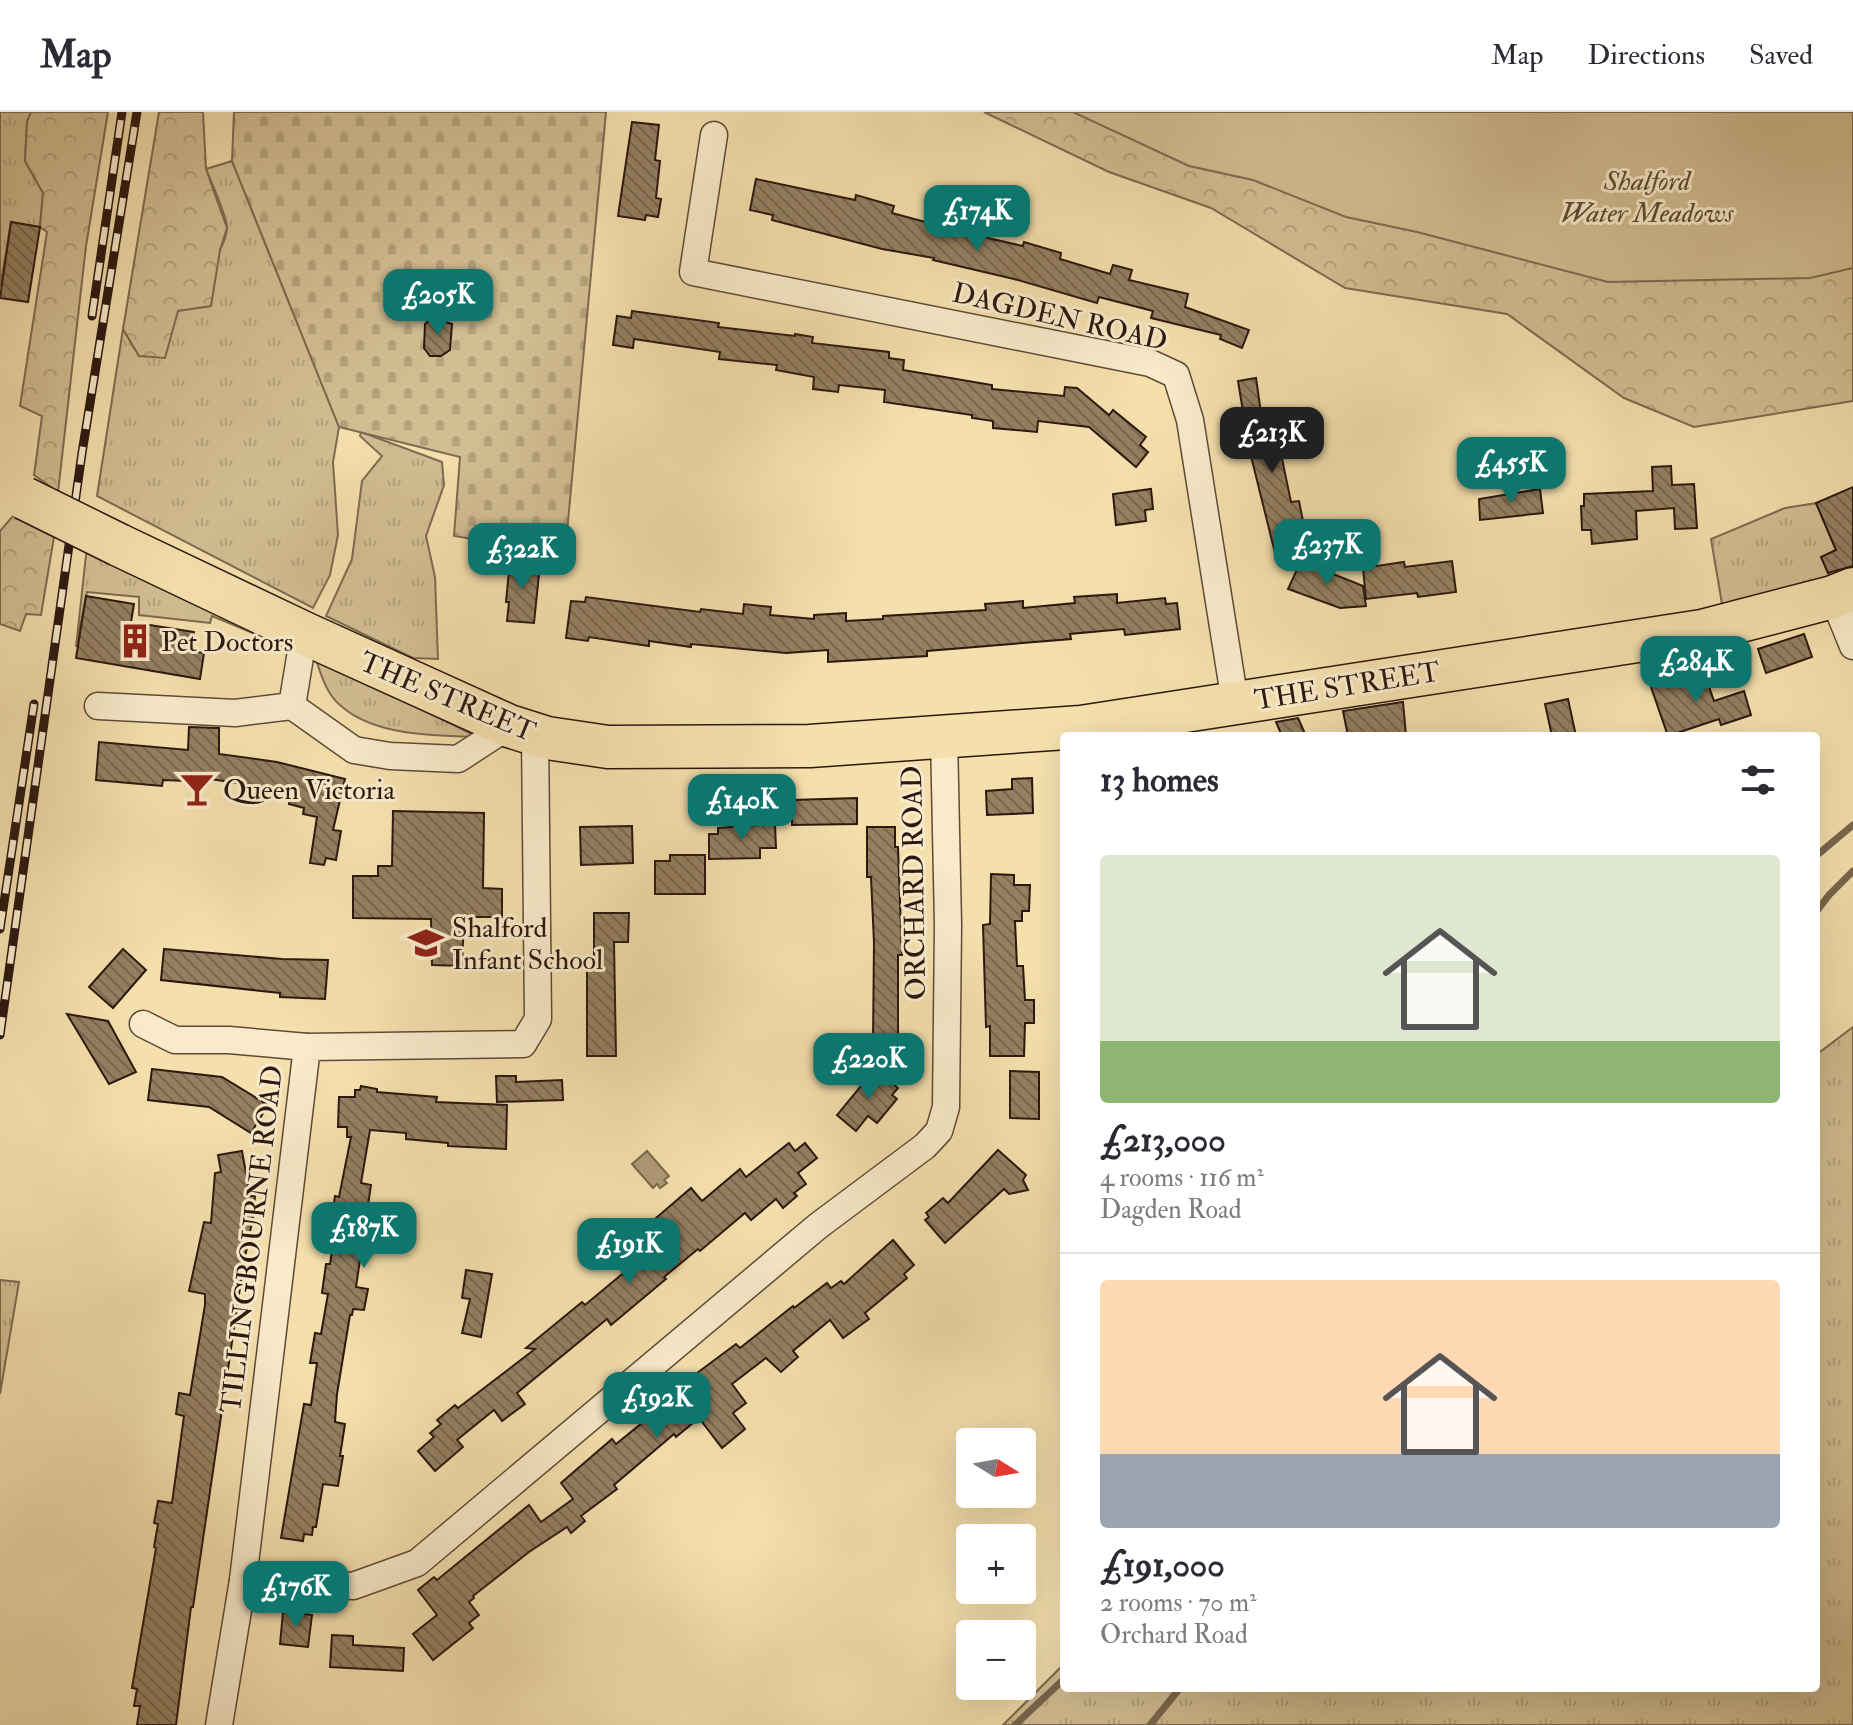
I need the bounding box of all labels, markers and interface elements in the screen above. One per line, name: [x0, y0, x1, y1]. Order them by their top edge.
text: Map: [40, 31, 111, 79]
text: Map: [1491, 38, 1544, 73]
text: Directions: [1588, 38, 1705, 73]
text: Saved: [1749, 38, 1813, 73]
park label: Shalford Water Meadows: [1561, 164, 1735, 231]
pin: £174K: [921, 185, 1033, 253]
text: £174K: [942, 195, 1012, 227]
pin: £205K: [382, 269, 494, 337]
street label: DAGDEN ROAD: [949, 276, 1171, 359]
text: £205K: [401, 279, 475, 311]
pin: £213K: [1216, 407, 1328, 475]
text: £213K: [1238, 417, 1306, 449]
pin: £455K: [1455, 437, 1567, 505]
text: £455K: [1475, 447, 1547, 479]
pin: £237K: [1271, 519, 1383, 587]
pin: £322K: [466, 523, 578, 591]
text: £237K: [1292, 529, 1362, 561]
text: £322K: [486, 533, 558, 565]
building icon: Pet Doctors: [116, 622, 154, 660]
place label: Pet Doctors: [161, 625, 293, 660]
pin: £284K: [1640, 636, 1752, 704]
street label: THE STREET: [354, 645, 541, 750]
text: £284K: [1658, 646, 1734, 678]
street label: THE STREET: [1252, 655, 1443, 718]
icon: filters: [1736, 758, 1780, 802]
text: 13 homes: [1100, 759, 1219, 802]
street label: ORCHARD ROAD: [895, 765, 934, 1001]
bar icon: Queen Victoria: [178, 770, 216, 808]
place label: Queen Victoria: [223, 773, 395, 808]
pin: £140K: [686, 774, 798, 842]
text: £140K: [706, 784, 778, 816]
icon: home: [1368, 907, 1512, 1051]
place label: Shalford Infant School: [452, 911, 603, 978]
school or university icon: Shalford Infant School: [407, 924, 445, 962]
pin: £220K: [813, 1033, 925, 1101]
text: £220K: [831, 1043, 907, 1075]
street label: TILLINGBOURNE ROAD: [214, 1063, 291, 1415]
text: £213,000: [1100, 1119, 1226, 1162]
text: 4 rooms · 116 m²: [1100, 1162, 1264, 1194]
text: Dagden Road: [1100, 1194, 1242, 1226]
pin: £187K: [308, 1202, 420, 1270]
text: £187K: [329, 1212, 399, 1244]
pin: £191K: [573, 1218, 685, 1286]
text: £191K: [595, 1228, 663, 1260]
icon: home: [1368, 1332, 1512, 1476]
pin: £192K: [601, 1372, 713, 1440]
text: £192K: [621, 1382, 693, 1414]
north arrow: [956, 1428, 1036, 1508]
map controls: [956, 1428, 1036, 1700]
button: +: [956, 1524, 1036, 1604]
text: £191,000: [1100, 1544, 1225, 1587]
pin: £176K: [240, 1561, 352, 1629]
text: £176K: [261, 1571, 331, 1603]
text: 2 rooms · 70 m²: [1100, 1587, 1257, 1619]
text: Orchard Road: [1100, 1619, 1248, 1651]
button: −: [956, 1620, 1036, 1700]

